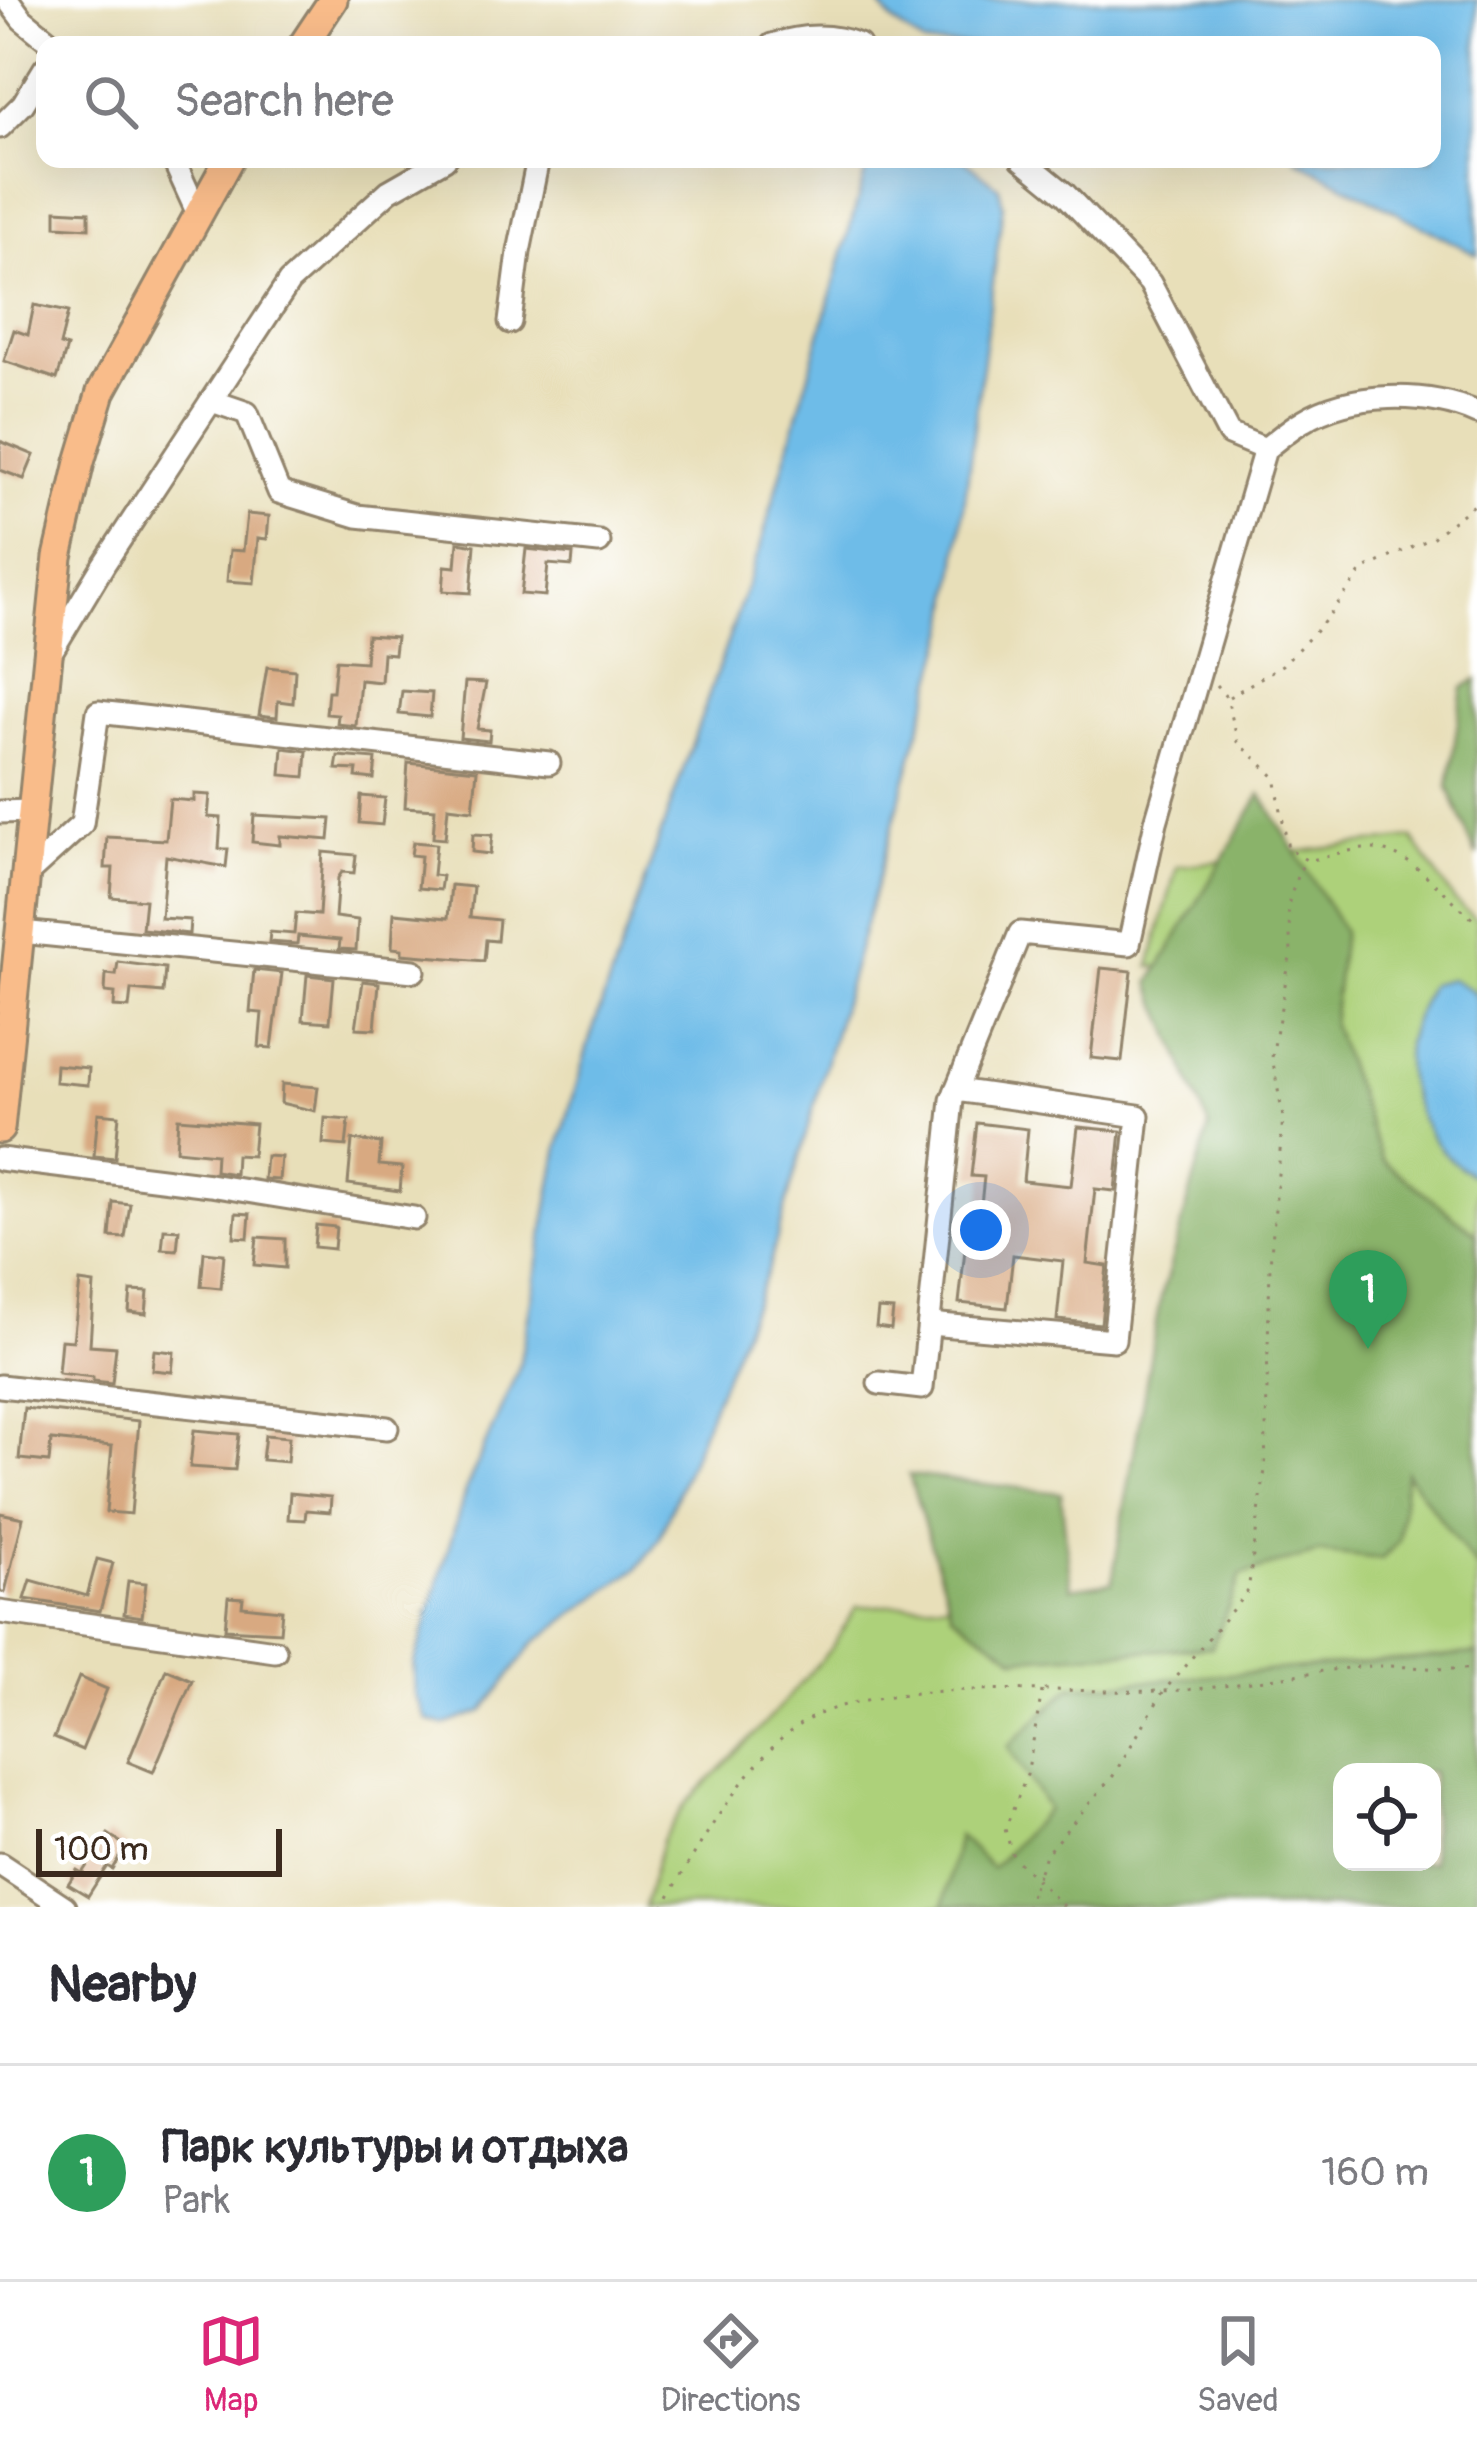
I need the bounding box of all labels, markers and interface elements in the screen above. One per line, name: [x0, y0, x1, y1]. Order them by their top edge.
search box: [36, 36, 1441, 168]
icon: search: [78, 69, 144, 135]
text: Search here: [174, 74, 394, 130]
your location: [951, 1200, 1011, 1260]
pin: 1: [1329, 1250, 1407, 1349]
map controls: [1333, 1763, 1441, 1871]
button: locate: [1333, 1763, 1441, 1871]
scale bar: [36, 1823, 282, 1876]
text: 100 m: [54, 1829, 148, 1870]
text: Nearby: [48, 1953, 196, 2017]
text: Парк культуры и отдыха: [162, 2120, 629, 2176]
text: 1: [79, 2148, 95, 2197]
text: 160 m: [1321, 2148, 1429, 2197]
text: Park: [162, 2176, 230, 2225]
tab: Map: [198, 2308, 264, 2421]
tab: Directions: [661, 2308, 801, 2421]
tab: Saved: [1197, 2308, 1279, 2421]

